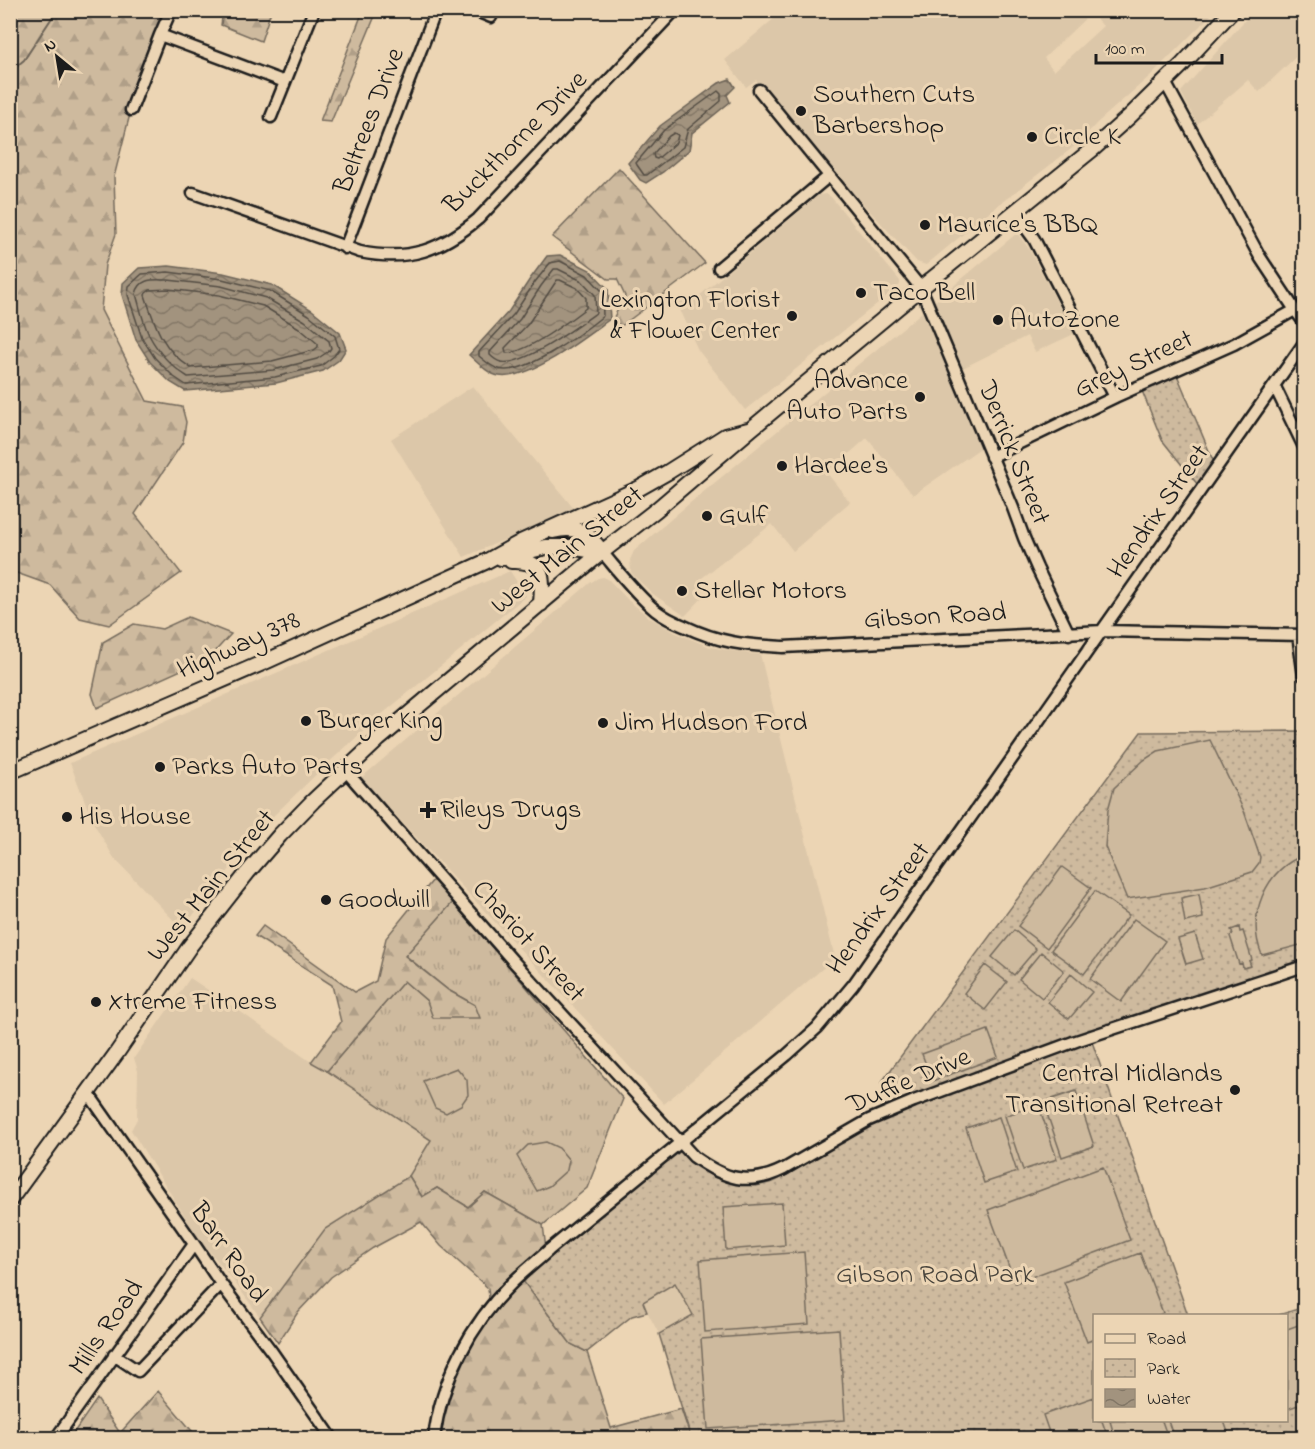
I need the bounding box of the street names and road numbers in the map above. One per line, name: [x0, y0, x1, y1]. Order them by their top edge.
street label: Beltrees Drive: [324, 42, 416, 200]
street label: Buckthorne Drive: [434, 61, 598, 225]
street label: Grey Street: [1068, 320, 1200, 410]
street label: Derrick Street: [966, 374, 1060, 531]
street label: Hendrix Street: [1098, 437, 1220, 587]
street label: West Main Street: [483, 477, 653, 625]
street label: Gibson Road: [863, 594, 1007, 640]
street label: Highway 378: [171, 602, 307, 690]
street label: West Main Street: [138, 801, 286, 971]
street label: Hendrix Street: [817, 834, 941, 984]
street label: Chariot Street: [462, 872, 594, 1012]
street label: Duffie Drive: [840, 1038, 978, 1126]
street label: Barr Road: [178, 1194, 277, 1311]
street label: Mills Road: [60, 1272, 154, 1384]

